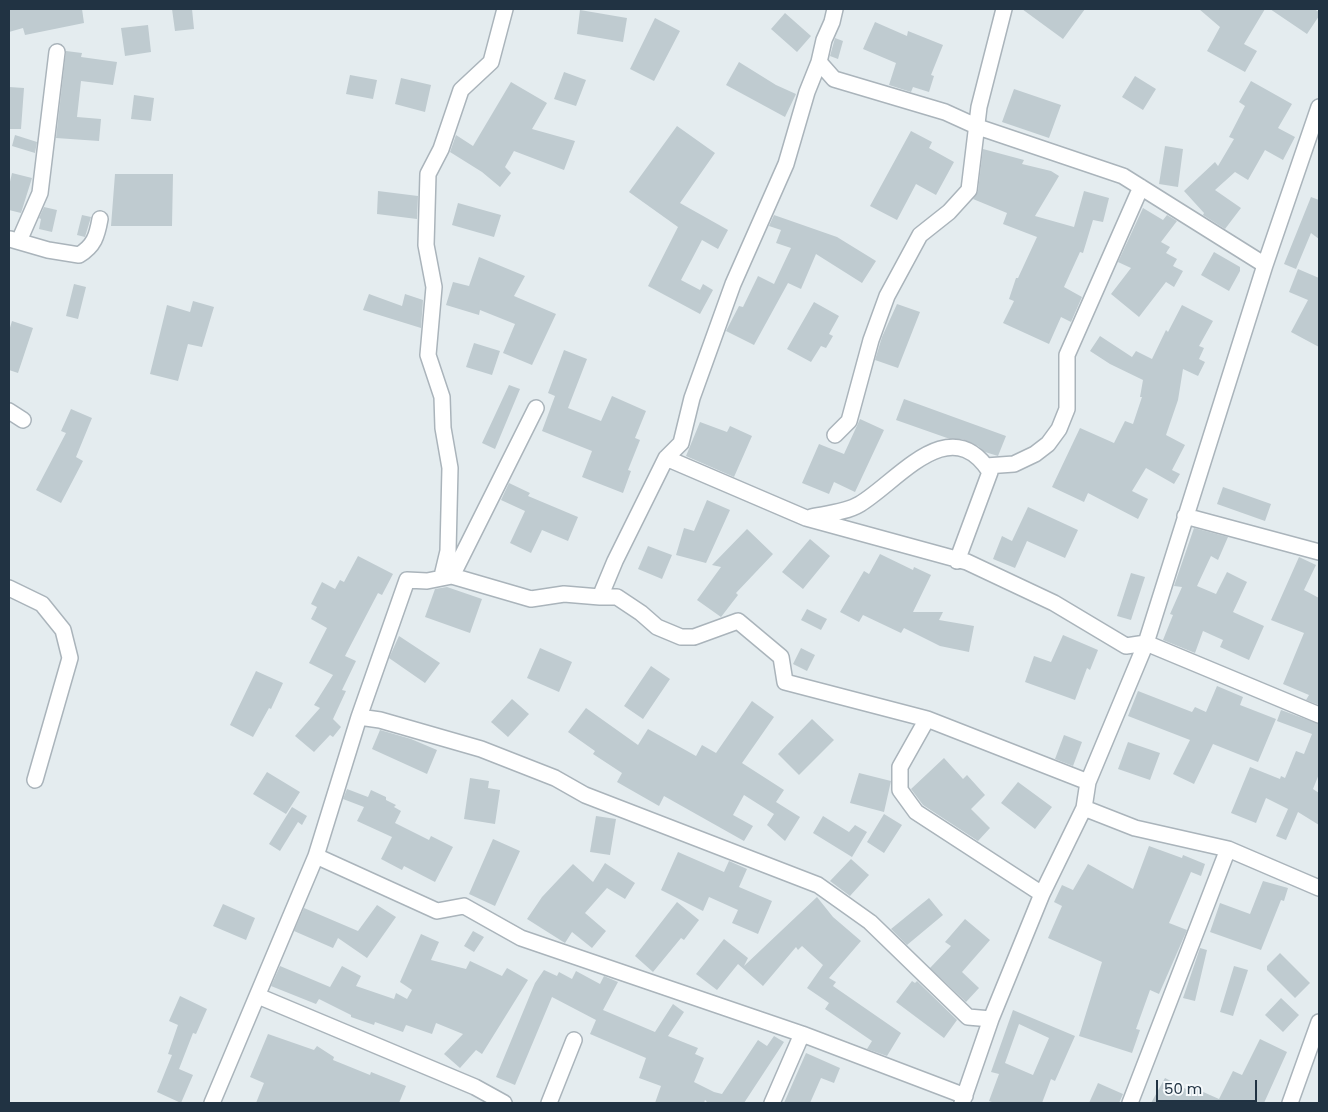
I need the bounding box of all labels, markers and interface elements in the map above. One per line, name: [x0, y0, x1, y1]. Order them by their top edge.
scale bar: [1158, 1070, 1259, 1102]
text: 50 m: [1164, 1078, 1202, 1099]

